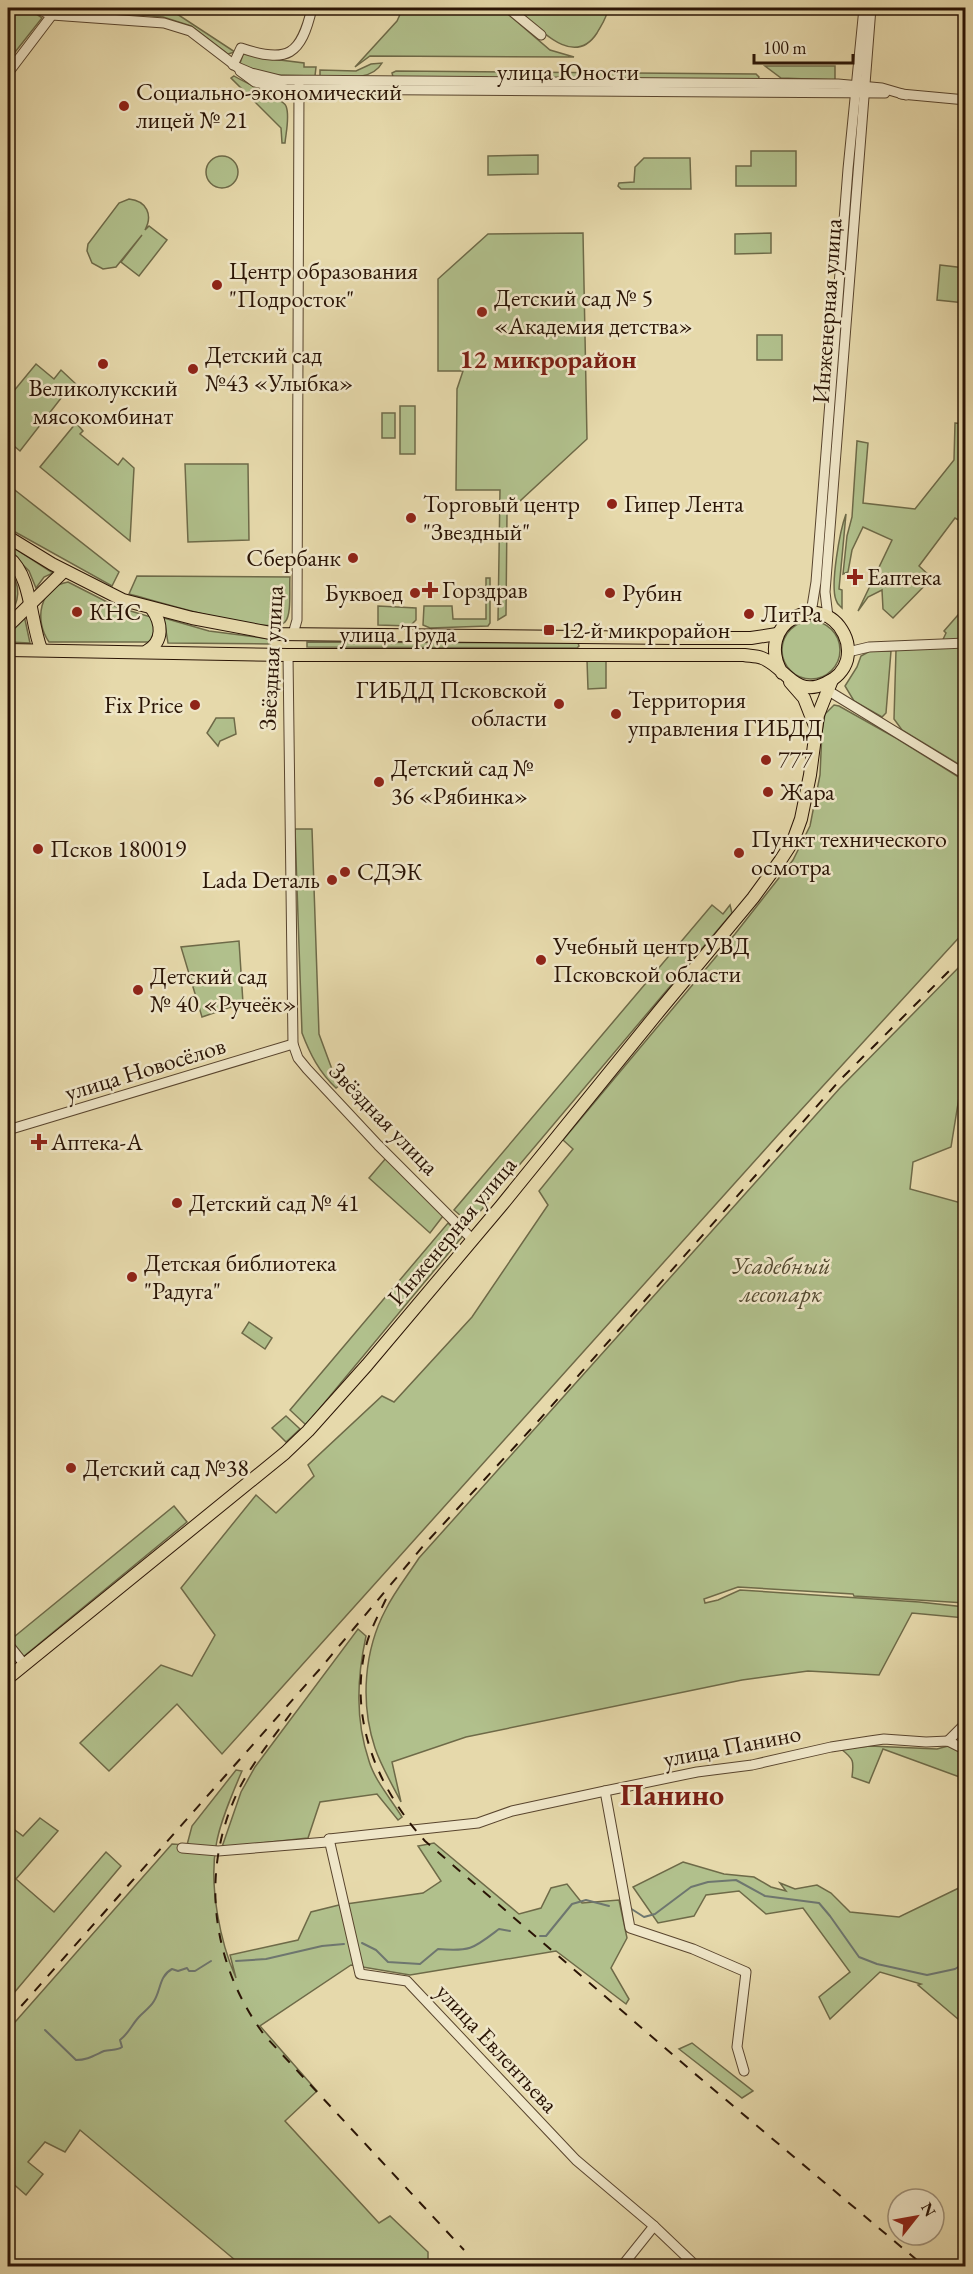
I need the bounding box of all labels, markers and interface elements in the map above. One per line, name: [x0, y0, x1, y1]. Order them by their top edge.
scale bar: [754, 27, 853, 65]
text: 100 m: [763, 36, 807, 59]
street label: улица Юности: [497, 56, 639, 87]
place label: Социально-экономический лицей № 21: [136, 76, 402, 135]
marker: Социально-экономический лицей № 21: [117, 99, 131, 113]
street label: Инженерная улица: [805, 217, 848, 405]
place label: Центр образования "Подросток": [229, 255, 418, 314]
marker: Центр образования "Подросток": [210, 278, 224, 292]
place label: Детский сад № 5 «Академия детства»: [494, 282, 693, 341]
marker: Детский сад № 5 «Академия детства»: [475, 305, 489, 319]
place label: Детский сад №43 «Улыбка»: [205, 339, 353, 398]
district label: 12 микрорайон: [459, 342, 637, 376]
marker: Великолукский мясокомбинат: [96, 357, 110, 371]
marker: Детский сад №43 «Улыбка»: [186, 362, 200, 376]
place label: Великолукский мясокомбинат: [28, 372, 178, 431]
place label: Торговый центр "Звездный": [423, 488, 580, 547]
place label: Гипер Лента: [624, 488, 744, 519]
marker: Гипер Лента: [605, 497, 619, 511]
marker: Торговый центр "Звездный": [404, 511, 418, 525]
place label: Сбербанк: [246, 542, 342, 573]
marker: Сбербанк: [346, 551, 360, 565]
place label: Еаптека: [867, 561, 942, 592]
marker: Еаптека: [848, 570, 862, 584]
place label: Горздрав: [442, 574, 528, 605]
place label: Буквоед: [325, 577, 403, 608]
place label: Рубин: [622, 577, 682, 608]
marker: Горздрав: [423, 583, 437, 597]
street label: Звёздная улица: [251, 584, 290, 731]
marker: Буквоед: [408, 586, 422, 600]
marker: Рубин: [603, 586, 617, 600]
place label: КНС: [89, 596, 141, 627]
place label: ЛитРа: [761, 598, 823, 629]
marker: КНС: [70, 605, 84, 619]
marker: ЛитРа: [742, 607, 756, 621]
place label: 12-й микрорайон: [561, 614, 730, 645]
street label: улица Труда: [340, 618, 457, 649]
marker: 12-й микрорайон: [542, 623, 556, 637]
place label: ГИБДД Псковской области: [356, 674, 547, 733]
place label: Территория управления ГИБДД: [628, 684, 823, 743]
place label: Fix Price: [104, 689, 183, 720]
marker: ГИБДД Псковской области: [552, 697, 566, 711]
marker: Fix Price: [188, 698, 202, 712]
marker: Территория управления ГИБДД: [609, 707, 623, 721]
place label: 777: [778, 744, 813, 775]
place label: Детский сад № 36 «Рябинка»: [391, 752, 534, 811]
marker: 777: [759, 753, 773, 767]
marker: Детский сад № 36 «Рябинка»: [372, 775, 386, 789]
place label: Жара: [779, 776, 835, 807]
marker: Жара: [761, 785, 775, 799]
place label: Пункт технического осмотра: [751, 823, 947, 882]
place label: Псков 180019: [50, 833, 187, 864]
marker: Псков 180019: [31, 842, 45, 856]
marker: Пункт технического осмотра: [732, 846, 746, 860]
place label: СДЭК: [357, 856, 423, 887]
place label: Lada Dеталь: [202, 864, 320, 895]
marker: СДЭК: [338, 865, 352, 879]
marker: Lada Dеталь: [325, 873, 339, 887]
place label: Учебный центр УВД Псковской области: [552, 930, 750, 989]
marker: Учебный центр УВД Псковской области: [534, 953, 548, 967]
place label: Детский сад № 40 «Ручеёк»: [150, 960, 296, 1019]
marker: Детский сад № 40 «Ручеёк»: [131, 983, 145, 997]
street label: улица Новосёлов: [61, 1029, 229, 1108]
street label: Звёздная улица: [323, 1056, 446, 1182]
place label: Аптека-А: [50, 1126, 143, 1157]
marker: Аптека-А: [32, 1135, 46, 1149]
street label: Инженерная улица: [380, 1149, 523, 1312]
place label: Детский сад № 41: [189, 1187, 360, 1218]
marker: Детский сад № 41: [170, 1196, 184, 1210]
place label: Детская библиотека "Радуга": [144, 1247, 337, 1306]
park label: Усадебный лесопарк: [732, 1250, 830, 1309]
marker: Детская библиотека "Радуга": [125, 1270, 139, 1284]
place label: Детский сад №38: [83, 1452, 249, 1483]
marker: Детский сад №38: [64, 1461, 78, 1475]
street label: улица Панино: [660, 1717, 804, 1774]
district label: Панино: [620, 1775, 724, 1814]
street label: улица Евлентьева: [429, 1976, 566, 2119]
north arrow: [886, 2187, 946, 2247]
text: N: [916, 2199, 941, 2221]

